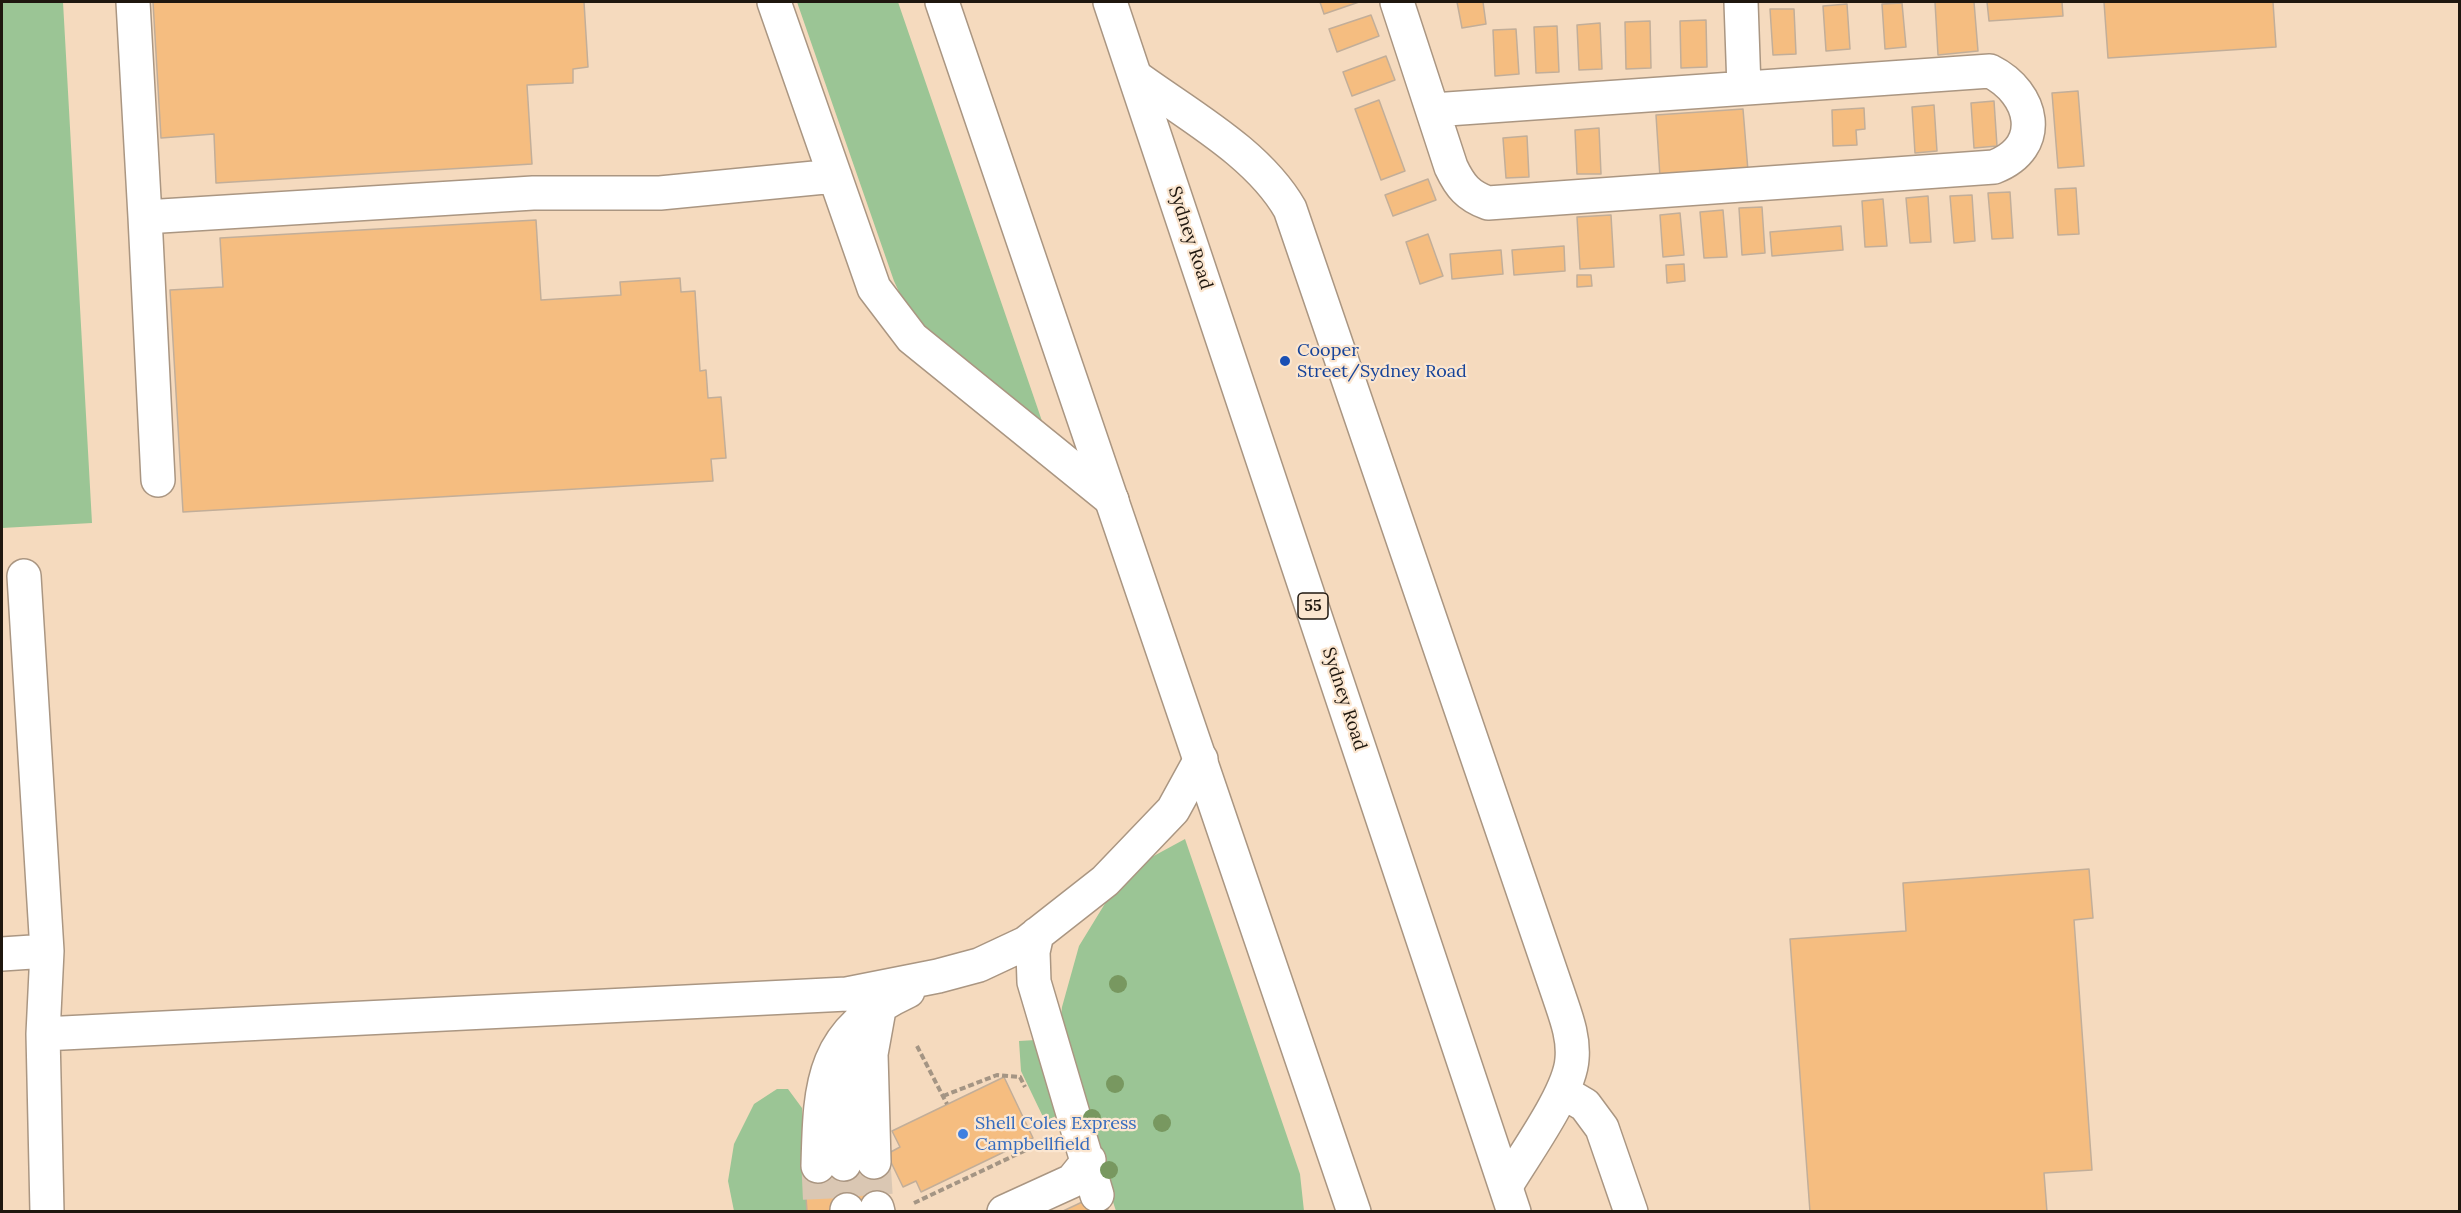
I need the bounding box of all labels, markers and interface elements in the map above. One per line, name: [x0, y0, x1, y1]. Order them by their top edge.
street label: Sydney Road: [1163, 184, 1217, 292]
place label: Cooper Street/Sydney Road: [1297, 340, 1467, 382]
marker: Cooper Street/Sydney Road: [1278, 354, 1292, 368]
road number: 55: [1298, 593, 1328, 619]
street label: Sydney Road: [1317, 645, 1371, 753]
place label: Shell Coles Express Campbellfield: [975, 1113, 1137, 1156]
marker: Shell Coles Express Campbellfield: [956, 1127, 970, 1141]

